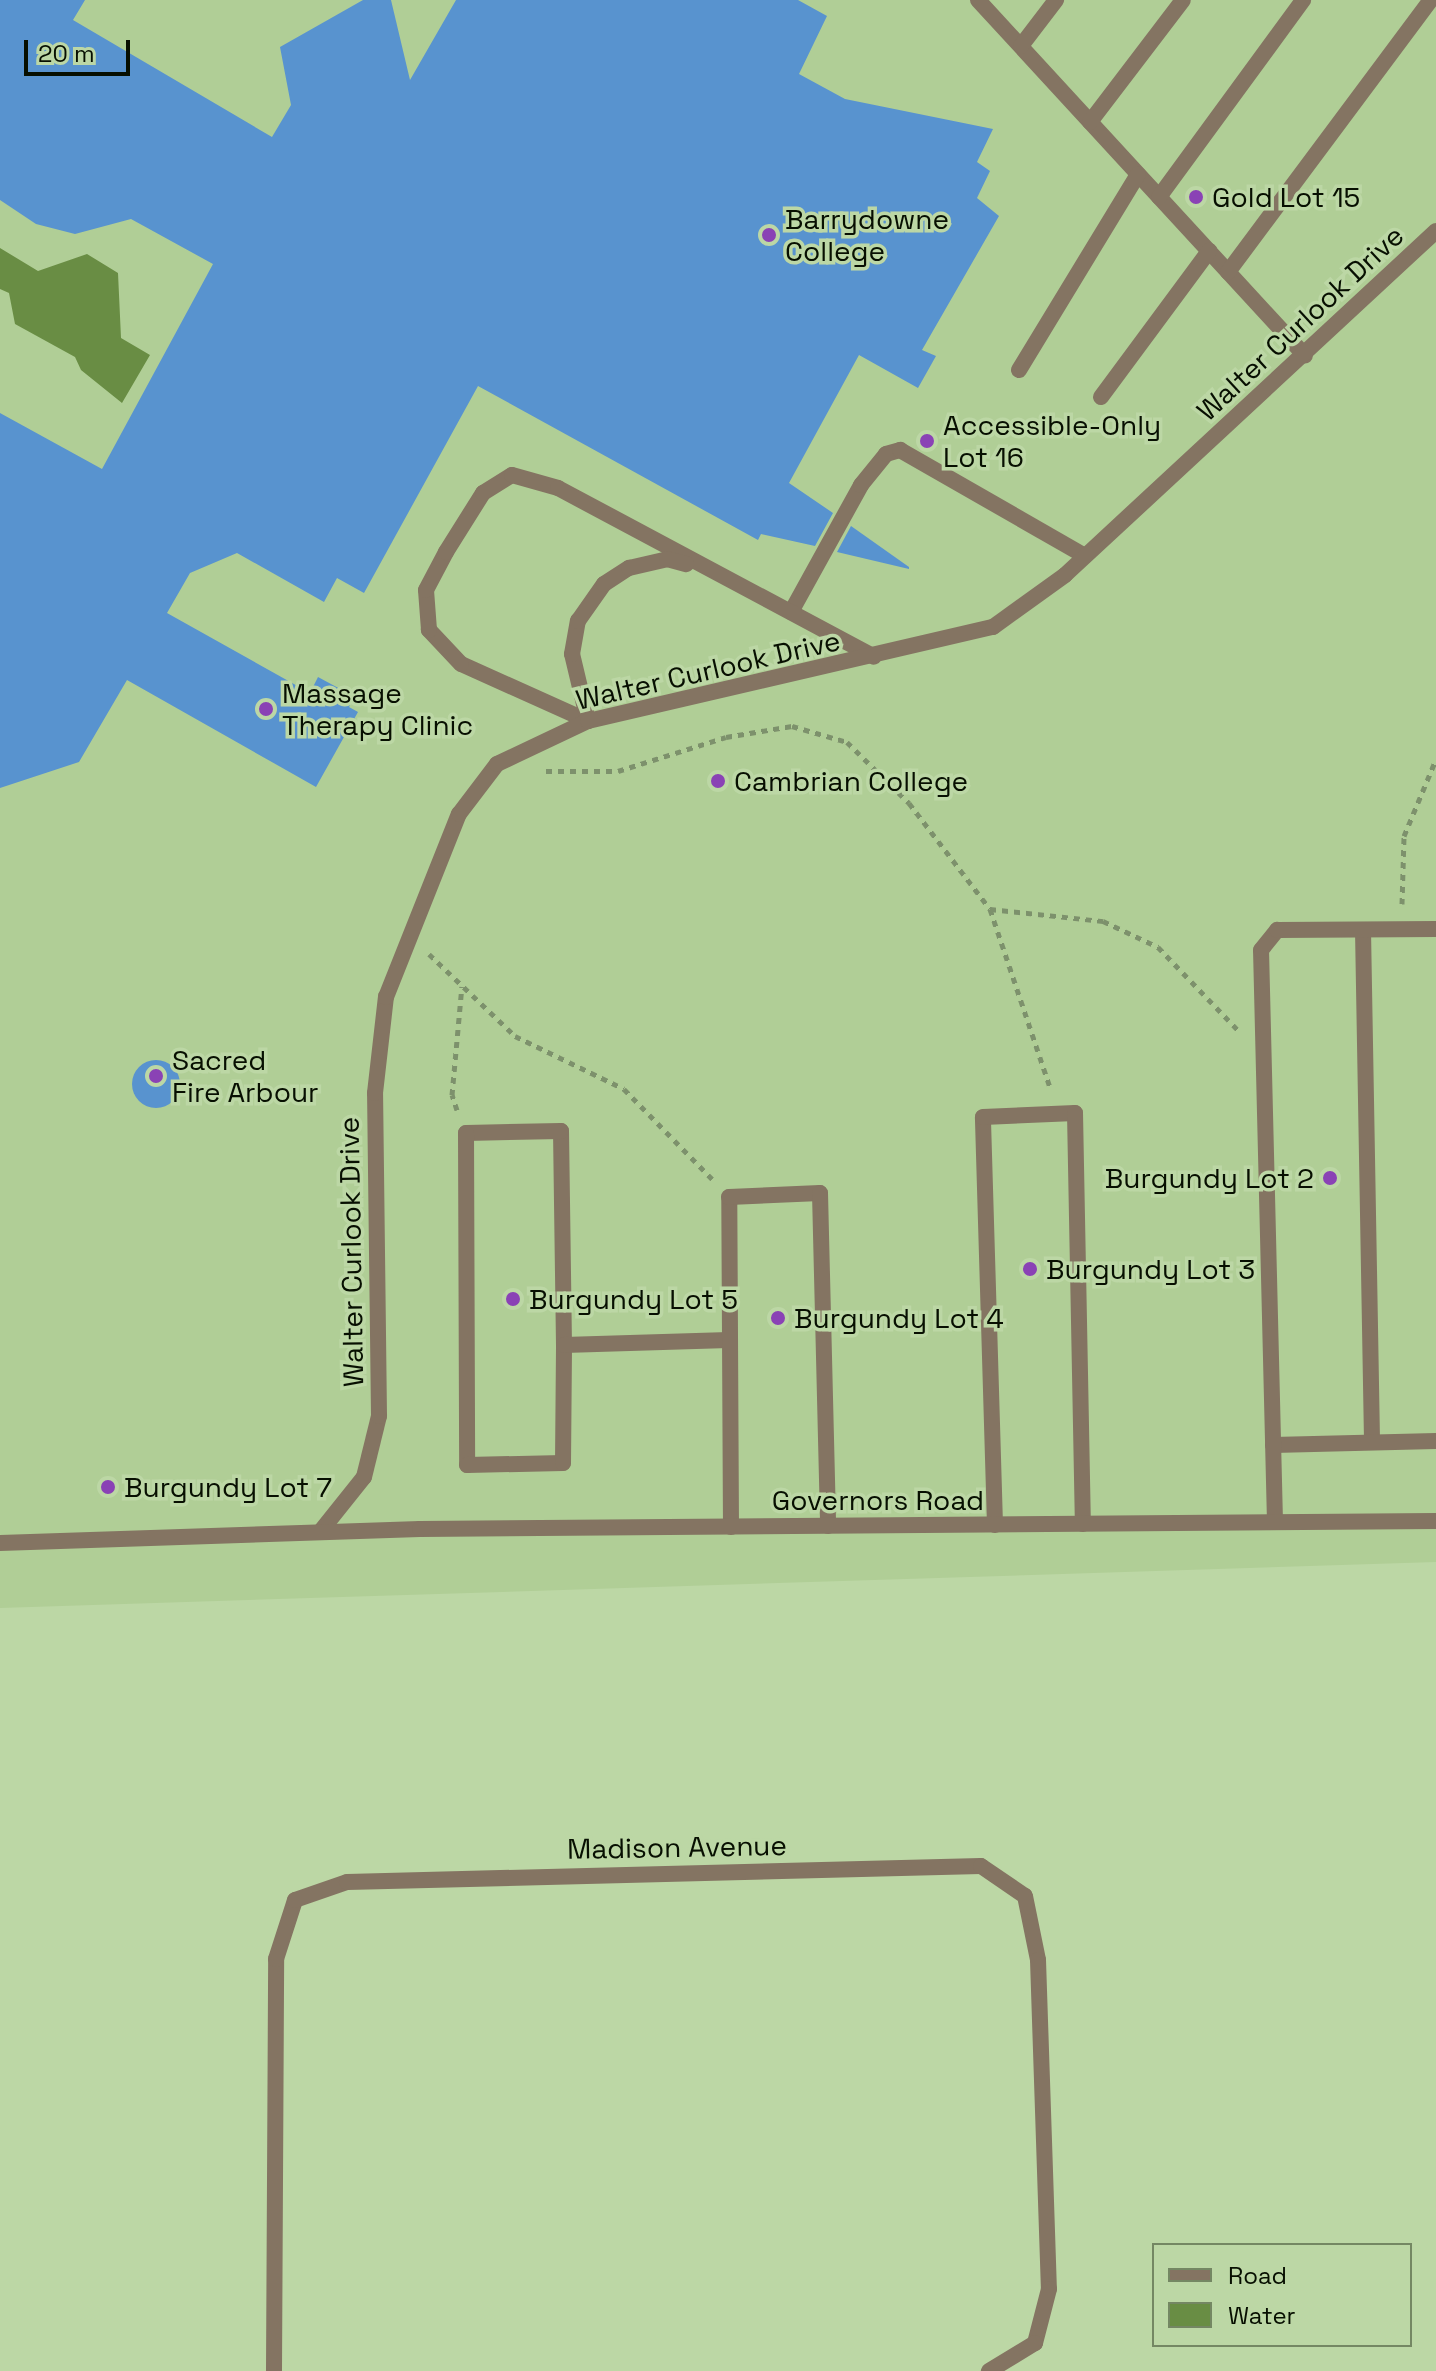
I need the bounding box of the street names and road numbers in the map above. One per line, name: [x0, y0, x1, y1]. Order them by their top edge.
street label: Walter Curlook Drive: [1190, 219, 1410, 427]
street label: Walter Curlook Drive: [573, 623, 843, 717]
street label: Walter Curlook Drive: [332, 1117, 370, 1387]
street label: Governors Road: [772, 1483, 984, 1517]
street label: Madison Avenue: [567, 1828, 787, 1866]

